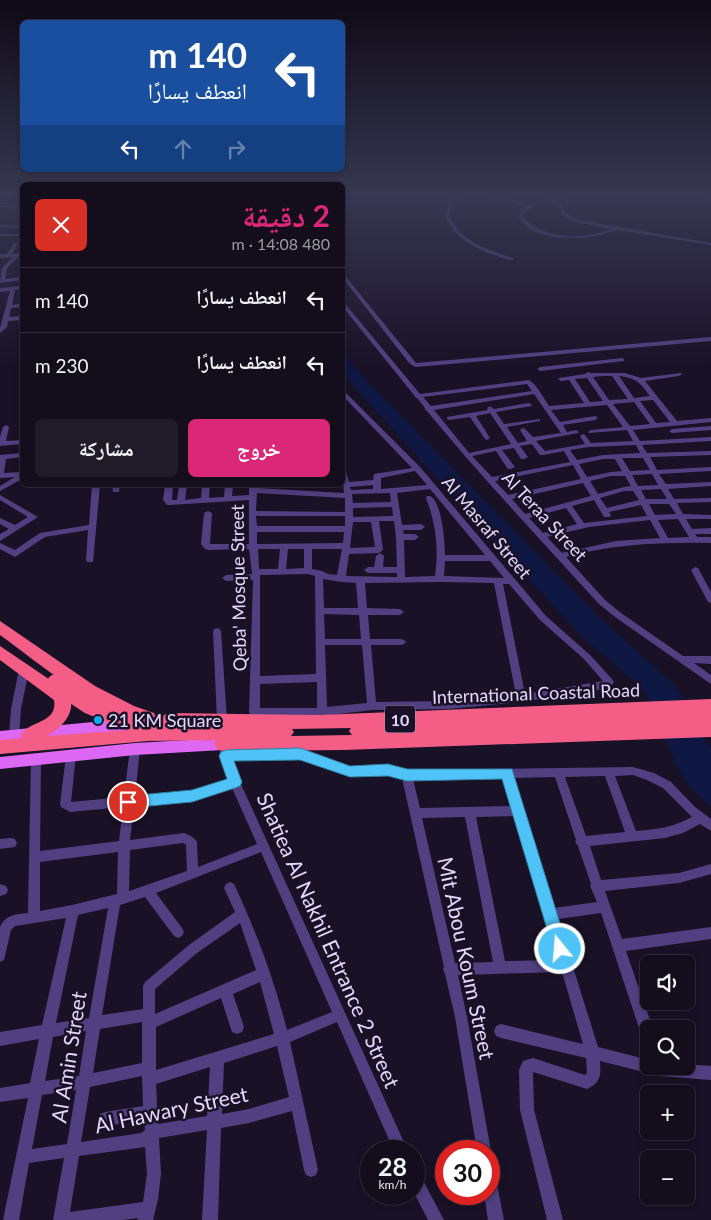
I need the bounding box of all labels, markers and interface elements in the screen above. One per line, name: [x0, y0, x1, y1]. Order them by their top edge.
text: 140 m: [148, 33, 247, 75]
icon: left: [265, 40, 330, 105]
text: انعطف يسارًا: [148, 77, 247, 104]
icon: left: [116, 135, 144, 163]
icon: ahead: [169, 135, 197, 163]
icon: right: [222, 135, 250, 163]
text: 2 دقيقة: [242, 197, 330, 233]
button: close: [35, 199, 87, 251]
text: 480 m · 14:08: [231, 234, 330, 253]
text: انعطف يسارًا: [196, 285, 287, 308]
icon: left: [302, 286, 330, 314]
text: 140 m: [35, 289, 89, 312]
text: انعطف يسارًا: [196, 350, 287, 373]
icon: left: [302, 351, 330, 379]
text: 230 m: [35, 354, 89, 377]
button: مشاركة: [35, 419, 178, 477]
button: خروج: [188, 419, 330, 477]
street label: Al Teraa Street: [498, 467, 593, 566]
street label: Al Masraf Street: [438, 471, 537, 583]
street label: Qeba' Mosque Street: [226, 504, 250, 672]
street label: International Coastal Road: [432, 678, 640, 708]
road number: 10: [385, 706, 415, 732]
place label: 21 KM Square: [108, 709, 221, 731]
marker: 21 KM Square: [92, 714, 104, 726]
pin: [107, 781, 149, 823]
icon: arrive: [114, 788, 142, 816]
street label: Shatiea Al Nakhil Entrance 2 Street: [252, 789, 406, 1092]
street label: Mit Abou Koum Street: [433, 855, 501, 1062]
position arrow: [533, 922, 585, 974]
map controls: [640, 955, 695, 1205]
button: sound: [640, 955, 695, 1010]
street label: Al Amin Street: [45, 989, 91, 1124]
button: search: [640, 1020, 695, 1075]
street label: Al Hawary Street: [92, 1080, 250, 1137]
button: +: [640, 1085, 695, 1140]
speed limit sign: 30: [435, 1140, 500, 1205]
button: −: [640, 1150, 695, 1205]
text: 28: [378, 1151, 407, 1181]
text: km/h: [378, 1177, 407, 1192]

